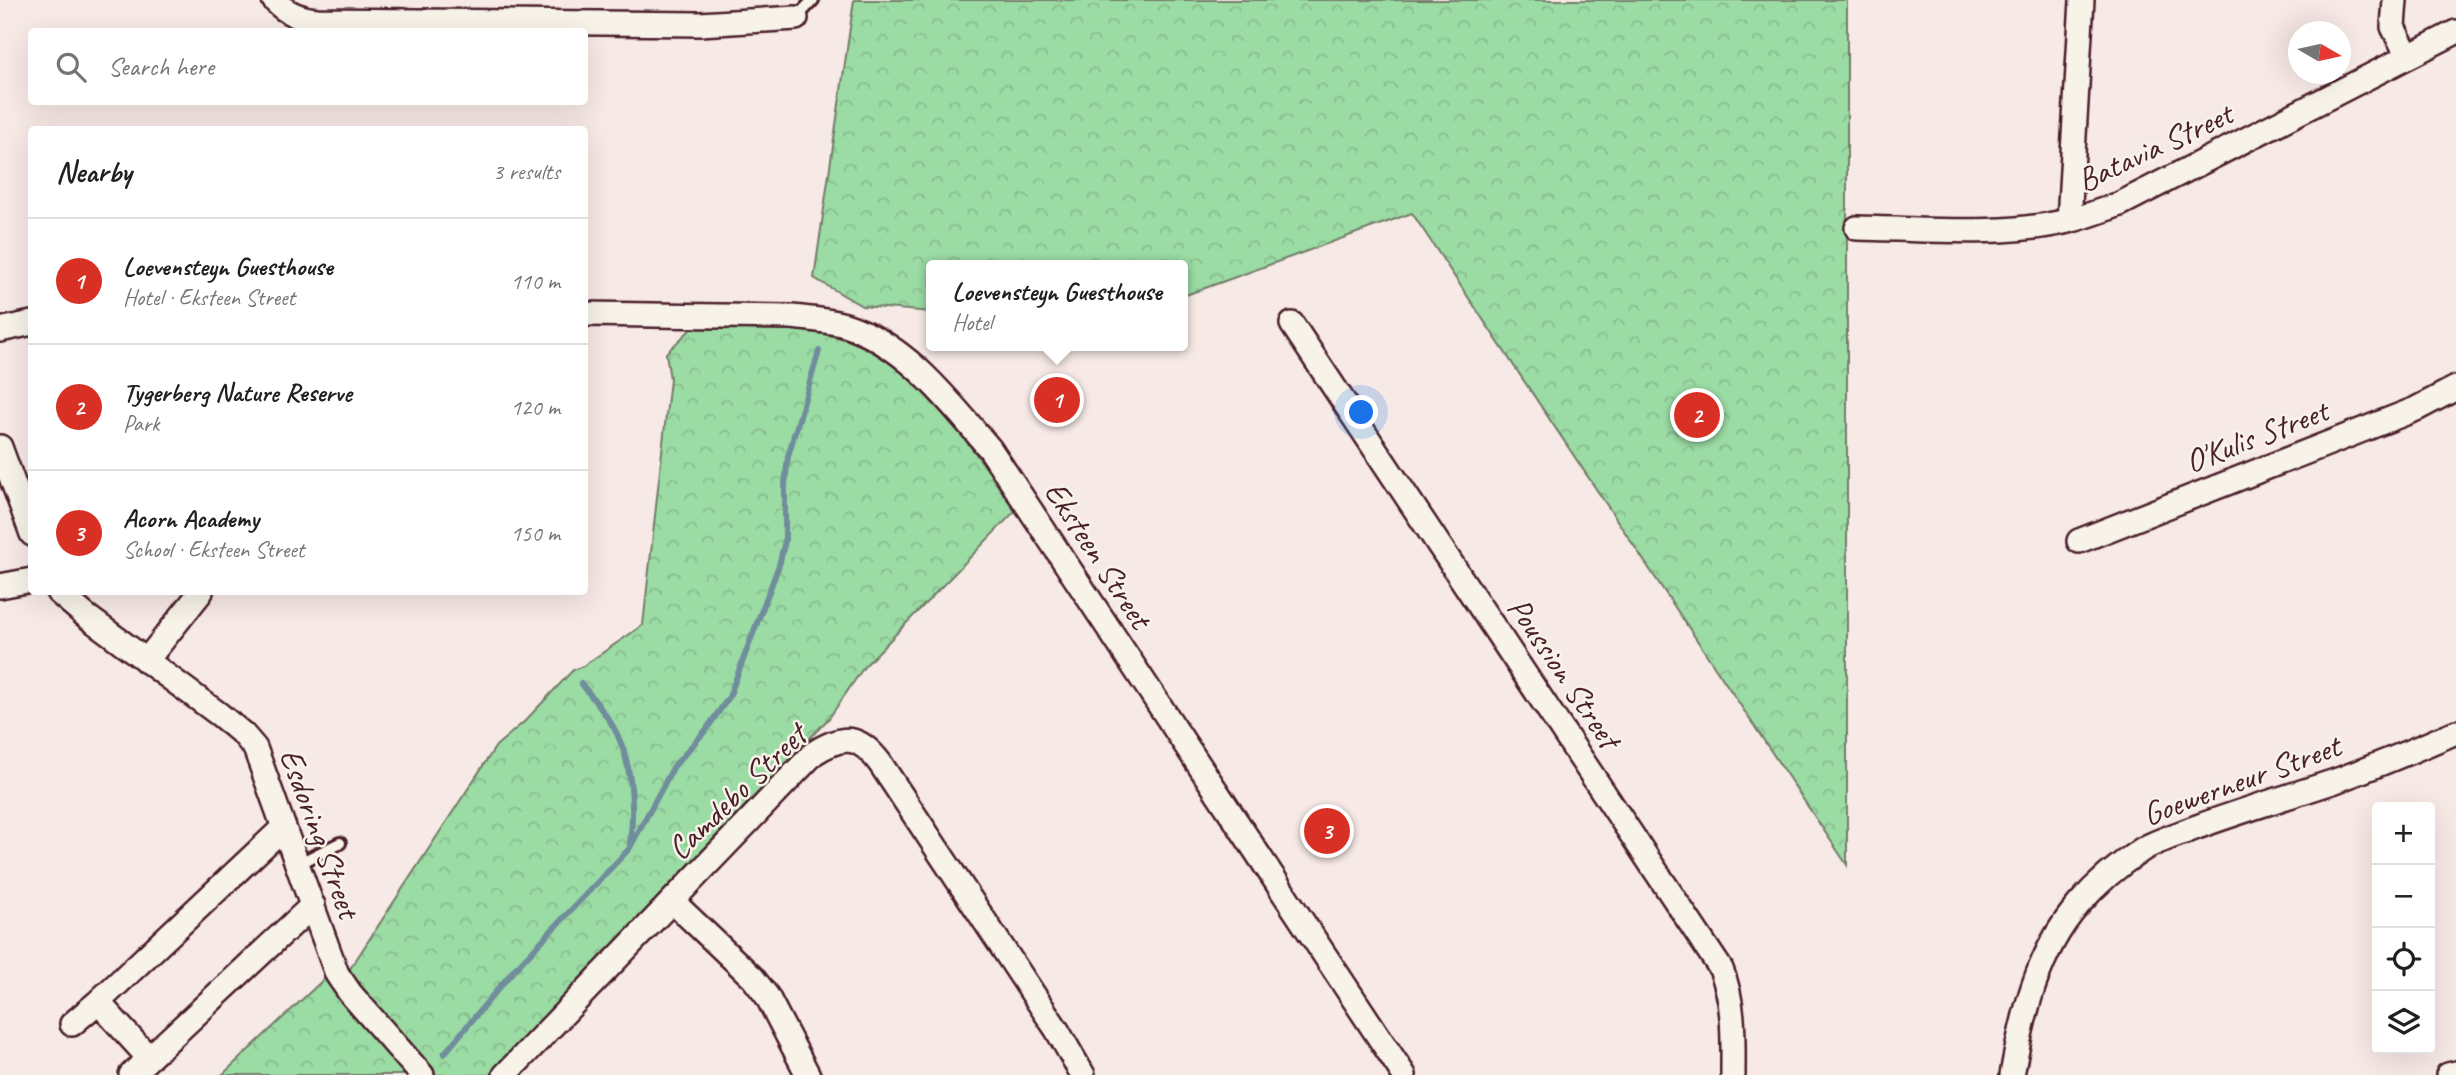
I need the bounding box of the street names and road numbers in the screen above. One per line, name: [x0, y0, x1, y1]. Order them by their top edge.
street label: Batavia Street: [2070, 91, 2242, 201]
street label: O'Kulis Street: [2179, 388, 2337, 482]
street label: Eksteen Street: [1035, 473, 1163, 639]
street label: Poussion Street: [1498, 589, 1632, 759]
street label: Camdebo Street: [658, 712, 818, 869]
street label: Goewerneur Street: [2137, 724, 2349, 835]
street label: Esdoring Street: [270, 743, 371, 927]

